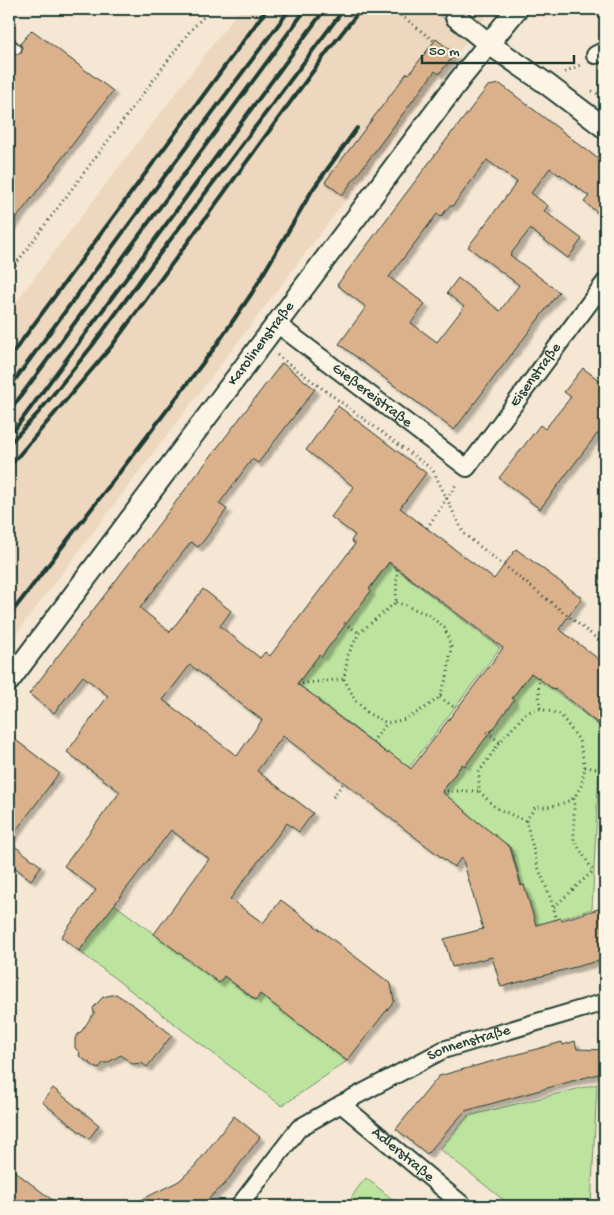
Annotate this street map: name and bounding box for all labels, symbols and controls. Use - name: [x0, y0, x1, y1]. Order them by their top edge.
- scale bar: [422, 32, 574, 64]
- text: 50 m: [429, 43, 460, 61]
- street label: Karolinenstraße: [224, 298, 299, 390]
- street label: Eisenstraße: [506, 339, 566, 411]
- street label: Gießereistraße: [328, 360, 416, 432]
- street label: Sonnenstraße: [424, 1021, 513, 1066]
- street label: Adlerstraße: [368, 1124, 438, 1186]

